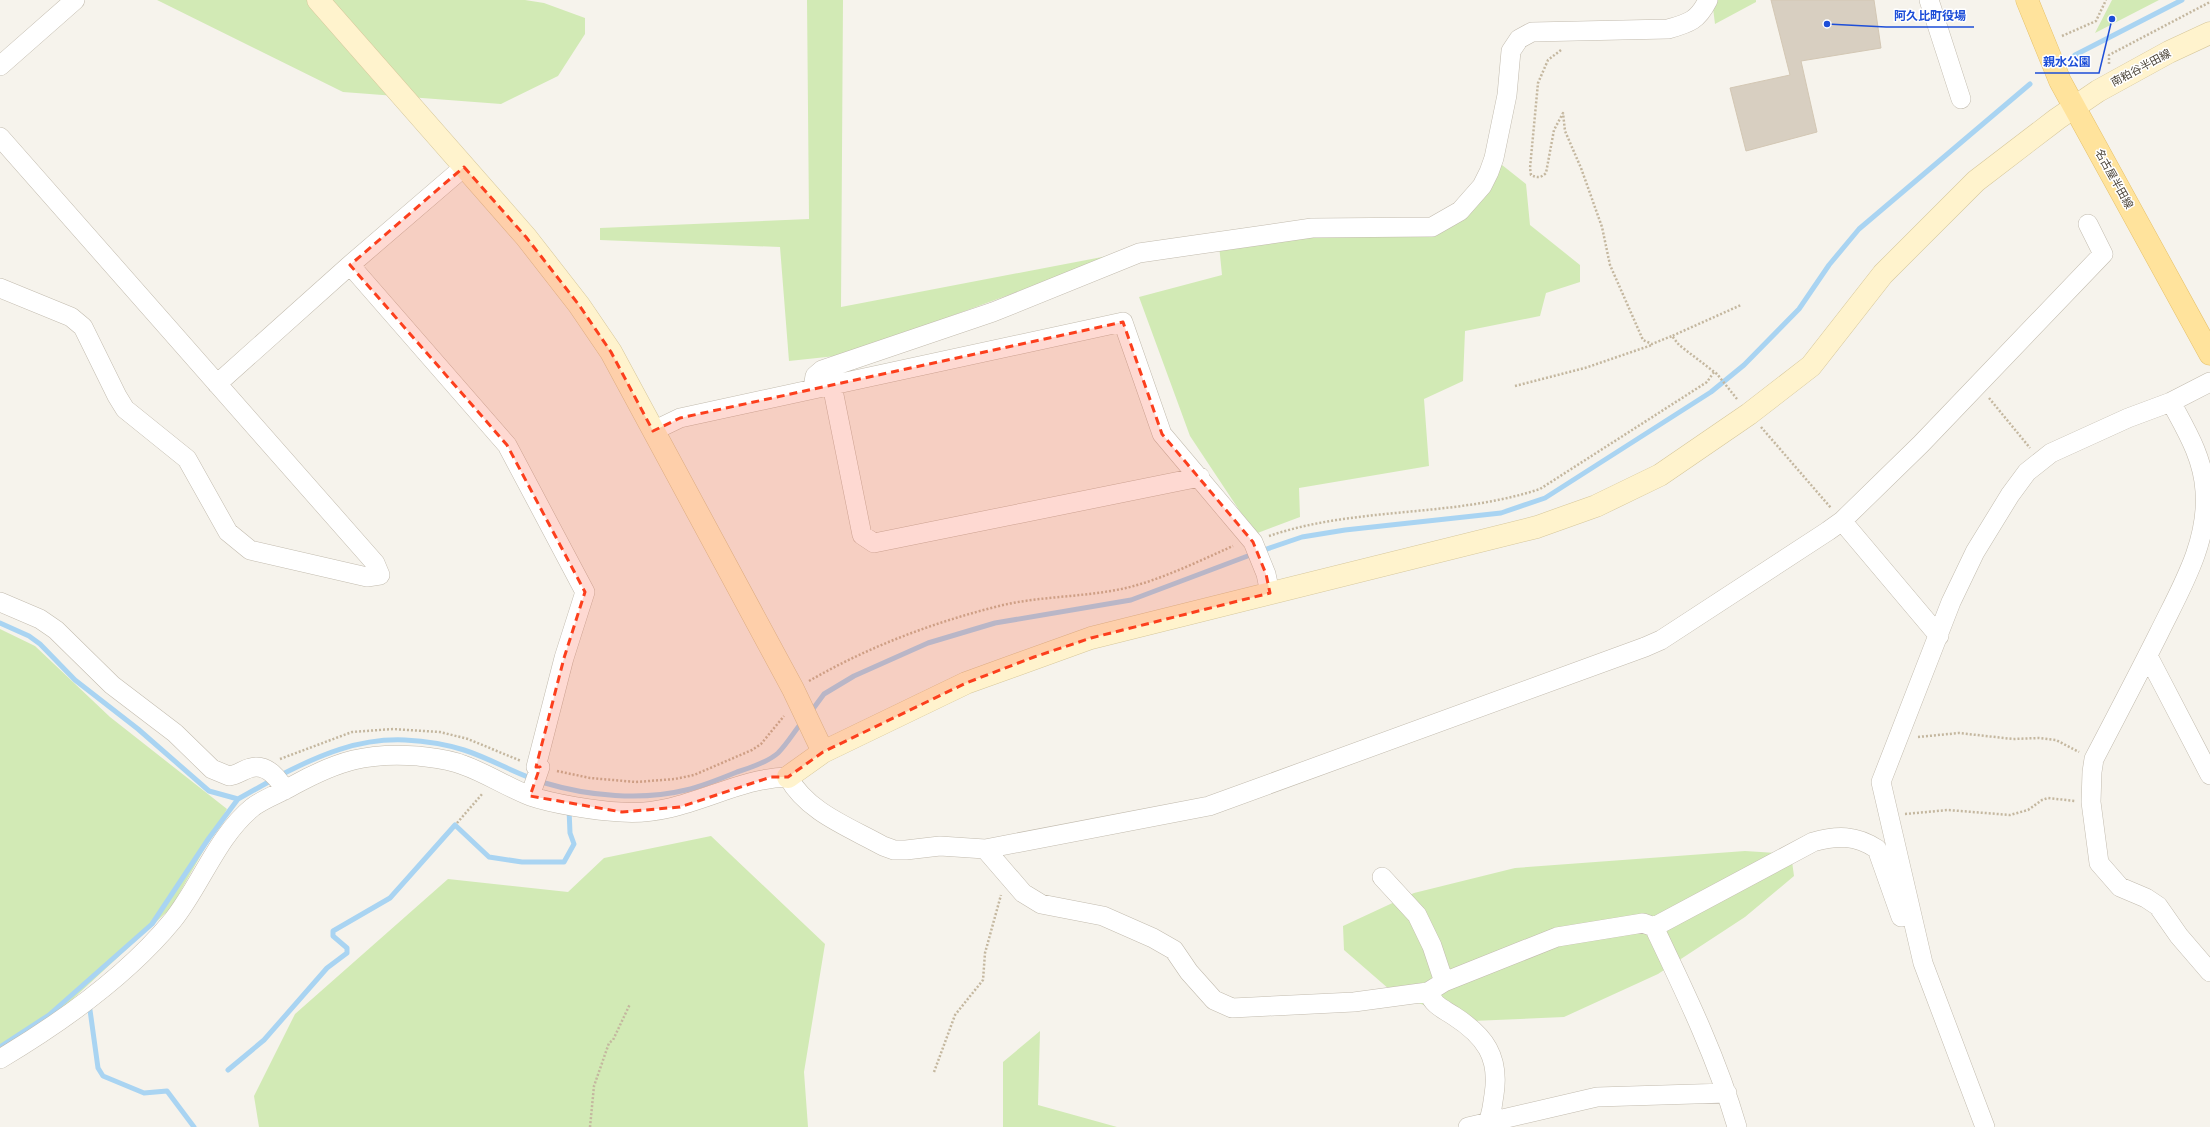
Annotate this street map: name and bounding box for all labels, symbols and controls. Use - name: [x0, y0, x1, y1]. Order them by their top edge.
- callout: 阿久比町役場: [1886, 3, 1974, 27]
- text: 阿久比町役場: [1894, 9, 1966, 23]
- street label: 南粕谷半田線: [2109, 47, 2173, 89]
- callout: 親水公園: [2035, 49, 2099, 73]
- text: 親水公園: [2043, 55, 2091, 69]
- street label: 名古屋半田線: [2092, 147, 2136, 211]

